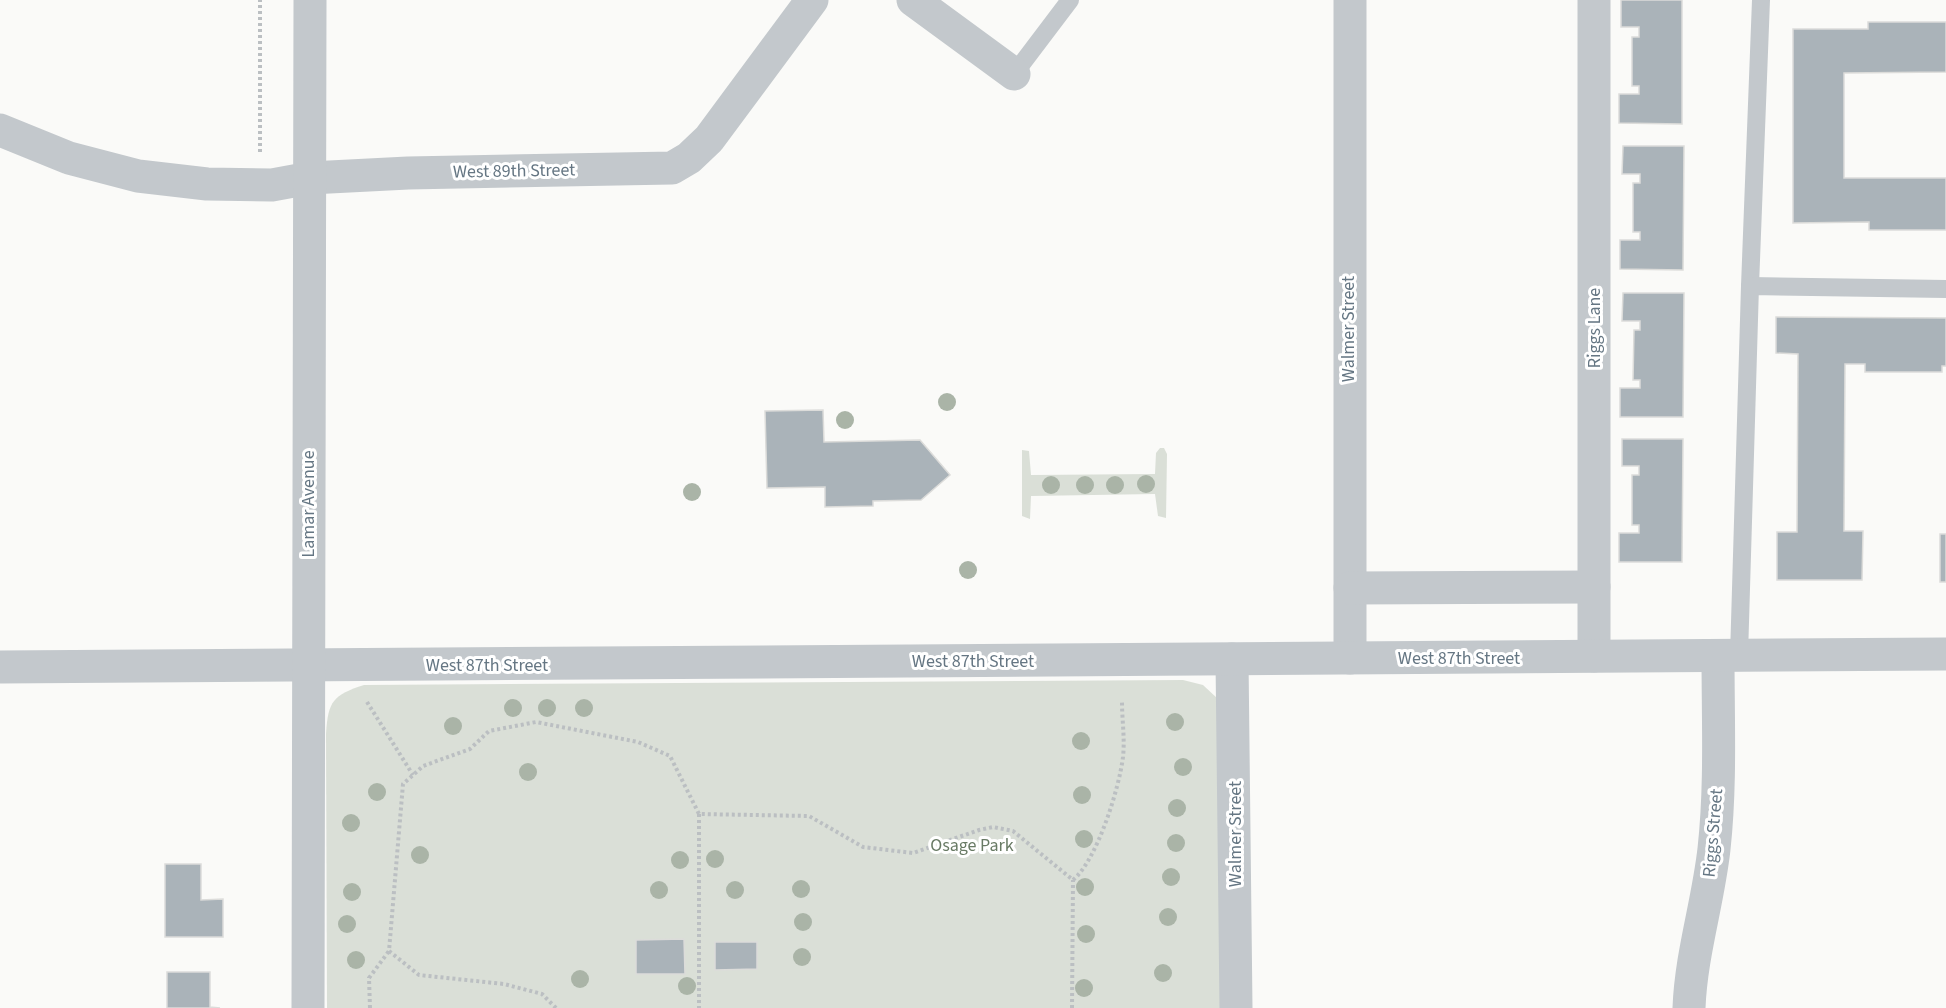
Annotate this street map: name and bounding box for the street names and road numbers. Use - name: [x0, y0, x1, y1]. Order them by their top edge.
- street label: West 89th Street: [453, 157, 575, 185]
- street label: Walmer Street: [1336, 276, 1361, 382]
- street label: Riggs Lane: [1582, 288, 1607, 368]
- street label: Lamar Avenue: [296, 450, 321, 558]
- street label: West 87th Street: [1398, 646, 1520, 671]
- street label: West 87th Street: [912, 649, 1034, 674]
- street label: West 87th Street: [426, 653, 548, 678]
- street label: Walmer Street: [1223, 781, 1248, 887]
- street label: Riggs Street: [1697, 788, 1729, 878]

